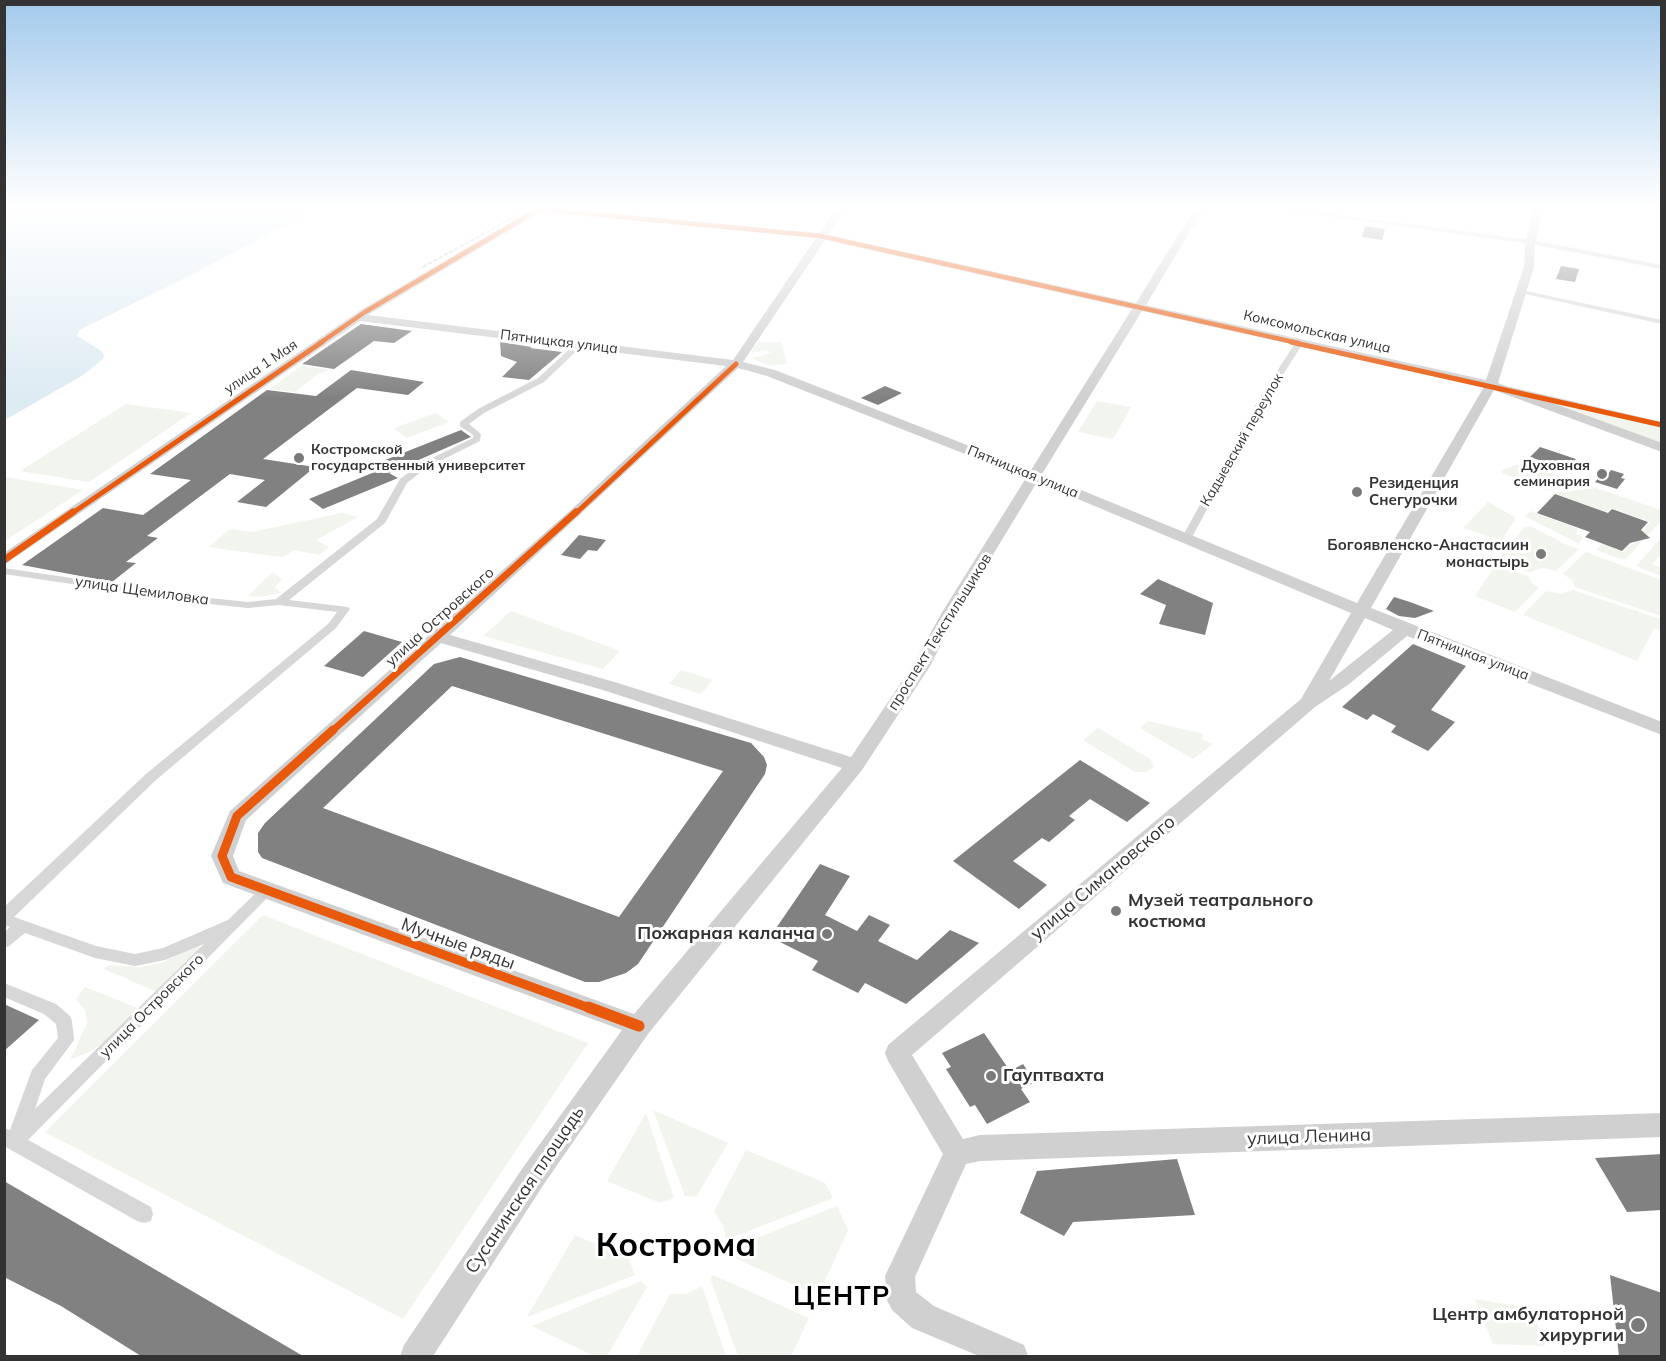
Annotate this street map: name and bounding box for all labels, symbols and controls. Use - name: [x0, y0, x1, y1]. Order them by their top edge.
- street label: Комсомольская улица: [1242, 307, 1392, 357]
- street label: Пятницкая улица: [499, 326, 619, 358]
- street label: улица 1 Мая: [221, 336, 301, 398]
- street label: Кадыевский переулок: [1197, 371, 1287, 509]
- place label: Костромской государственный университет: [311, 442, 525, 474]
- street label: Пятницкая улица: [965, 442, 1081, 502]
- marker: Костромской государственный университет: [292, 451, 306, 465]
- place label: Духовная семинария: [1514, 458, 1590, 490]
- marker: Духовная семинария: [1595, 467, 1609, 481]
- place label: Резиденция Снегурочки: [1369, 474, 1459, 509]
- marker: Резиденция Снегурочки: [1350, 485, 1364, 499]
- place label: Богоявленско-Анастасиин монастырь: [1327, 536, 1529, 571]
- marker: Богоявленско-Анастасиин монастырь: [1534, 547, 1548, 561]
- street label: проспект Текстильщиков: [884, 550, 996, 714]
- street label: улица Островского: [382, 564, 498, 670]
- street label: улица Щемиловка: [74, 573, 210, 609]
- street label: Пятницкая улица: [1415, 626, 1531, 684]
- street label: улица Симановского: [1026, 811, 1180, 945]
- place label: Музей театрального костюма: [1128, 890, 1313, 932]
- marker: Музей театрального костюма: [1109, 904, 1123, 918]
- street label: Мучные ряды: [398, 913, 518, 975]
- place label: Пожарная каланча: [637, 923, 815, 945]
- marker: Пожарная каланча: [820, 927, 834, 941]
- street label: улица Островского: [96, 950, 208, 1062]
- place label: Гауптвахта: [1003, 1065, 1104, 1087]
- marker: Гауптвахта: [984, 1069, 998, 1083]
- street label: Сусанинская площадь: [461, 1102, 589, 1278]
- street label: улица Ленина: [1247, 1124, 1371, 1150]
- district label: Кострома: [596, 1226, 756, 1266]
- district label: ЦЕНТР: [793, 1281, 891, 1313]
- place label: Центр амбулаторной хирургии: [1432, 1304, 1624, 1346]
- marker: Центр амбулаторной хирургии: [1629, 1316, 1647, 1334]

